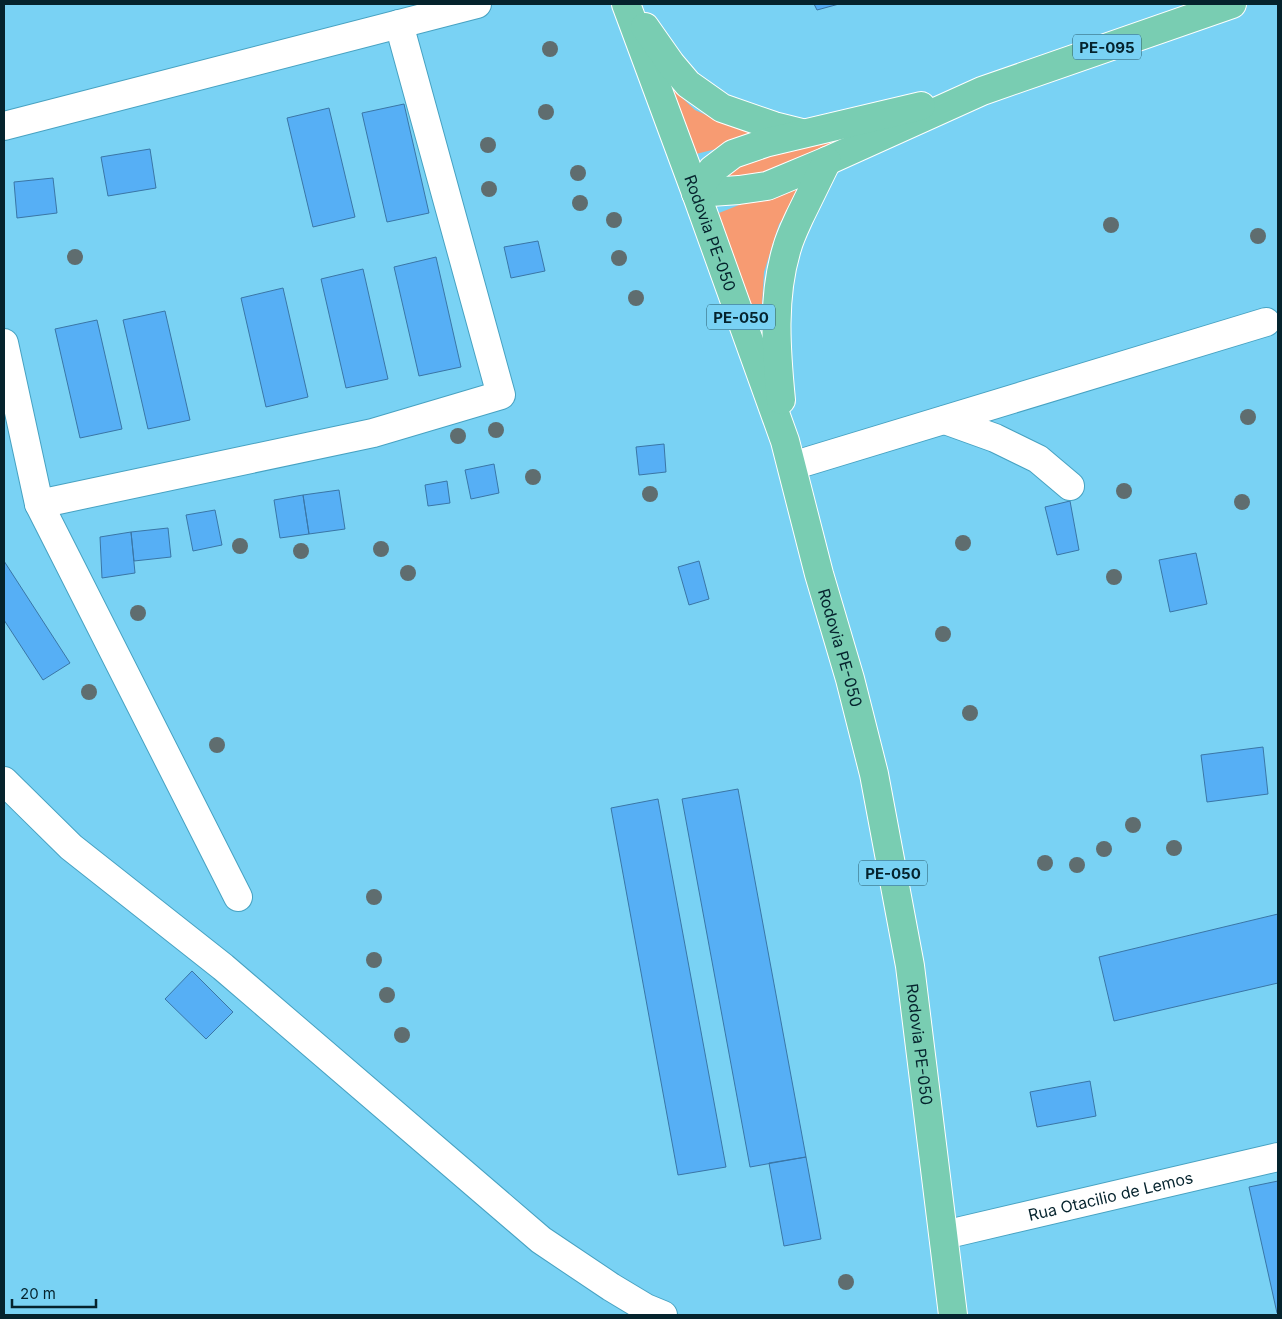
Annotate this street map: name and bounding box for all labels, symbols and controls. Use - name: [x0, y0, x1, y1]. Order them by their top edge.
- road number: PE-095: [1073, 34, 1141, 60]
- street label: Rodovia PE-050: [680, 172, 740, 294]
- road number: PE-050: [707, 304, 775, 330]
- street label: Rodovia PE-050: [814, 586, 867, 709]
- road number: PE-050: [859, 860, 927, 886]
- street label: Rodovia PE-050: [902, 982, 937, 1106]
- street label: Rua Otacilio de Lemos: [1026, 1167, 1195, 1225]
- scale bar: [12, 1276, 96, 1308]
- text: 20 m: [20, 1284, 56, 1303]

